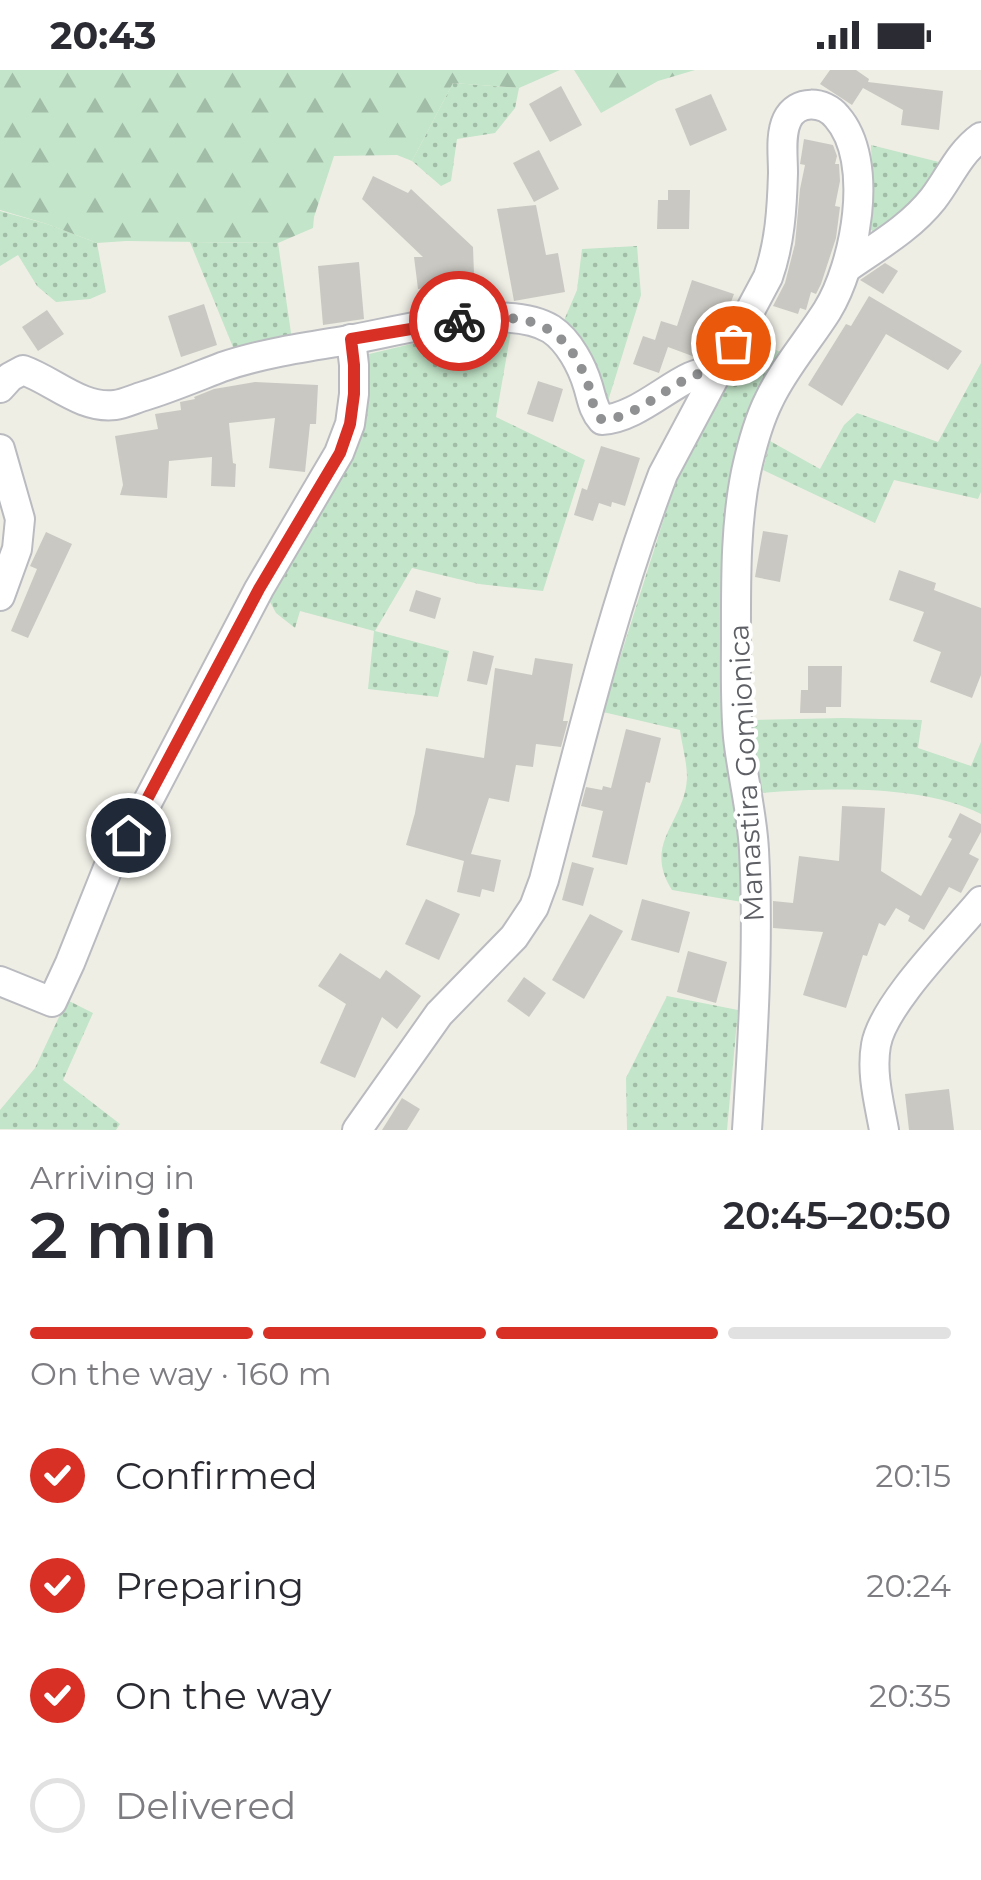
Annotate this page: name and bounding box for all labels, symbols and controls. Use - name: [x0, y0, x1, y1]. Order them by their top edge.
- text: 20:43: [50, 12, 157, 59]
- courier: [409, 271, 509, 371]
- icon: bike: [432, 294, 487, 349]
- pin: [691, 301, 776, 386]
- icon: bag: [706, 316, 761, 371]
- street label: Manastira Gomionica: [721, 623, 771, 923]
- pin: [86, 793, 171, 878]
- icon: home: [101, 808, 156, 863]
- text: Arriving in: [30, 1158, 195, 1197]
- text: 20:45–20:50: [723, 1192, 951, 1239]
- text: 2 min: [30, 1195, 218, 1274]
- text: On the way · 160 m: [30, 1354, 332, 1393]
- icon: check: [30, 1448, 85, 1503]
- text: Confirmed: [115, 1452, 318, 1499]
- text: 20:15: [875, 1456, 951, 1495]
- icon: check: [30, 1558, 85, 1613]
- text: Preparing: [115, 1562, 304, 1609]
- text: 20:24: [866, 1566, 951, 1605]
- icon: check: [30, 1668, 85, 1723]
- text: On the way: [115, 1672, 332, 1719]
- text: 20:35: [869, 1676, 951, 1715]
- text: Delivered: [115, 1782, 296, 1829]

